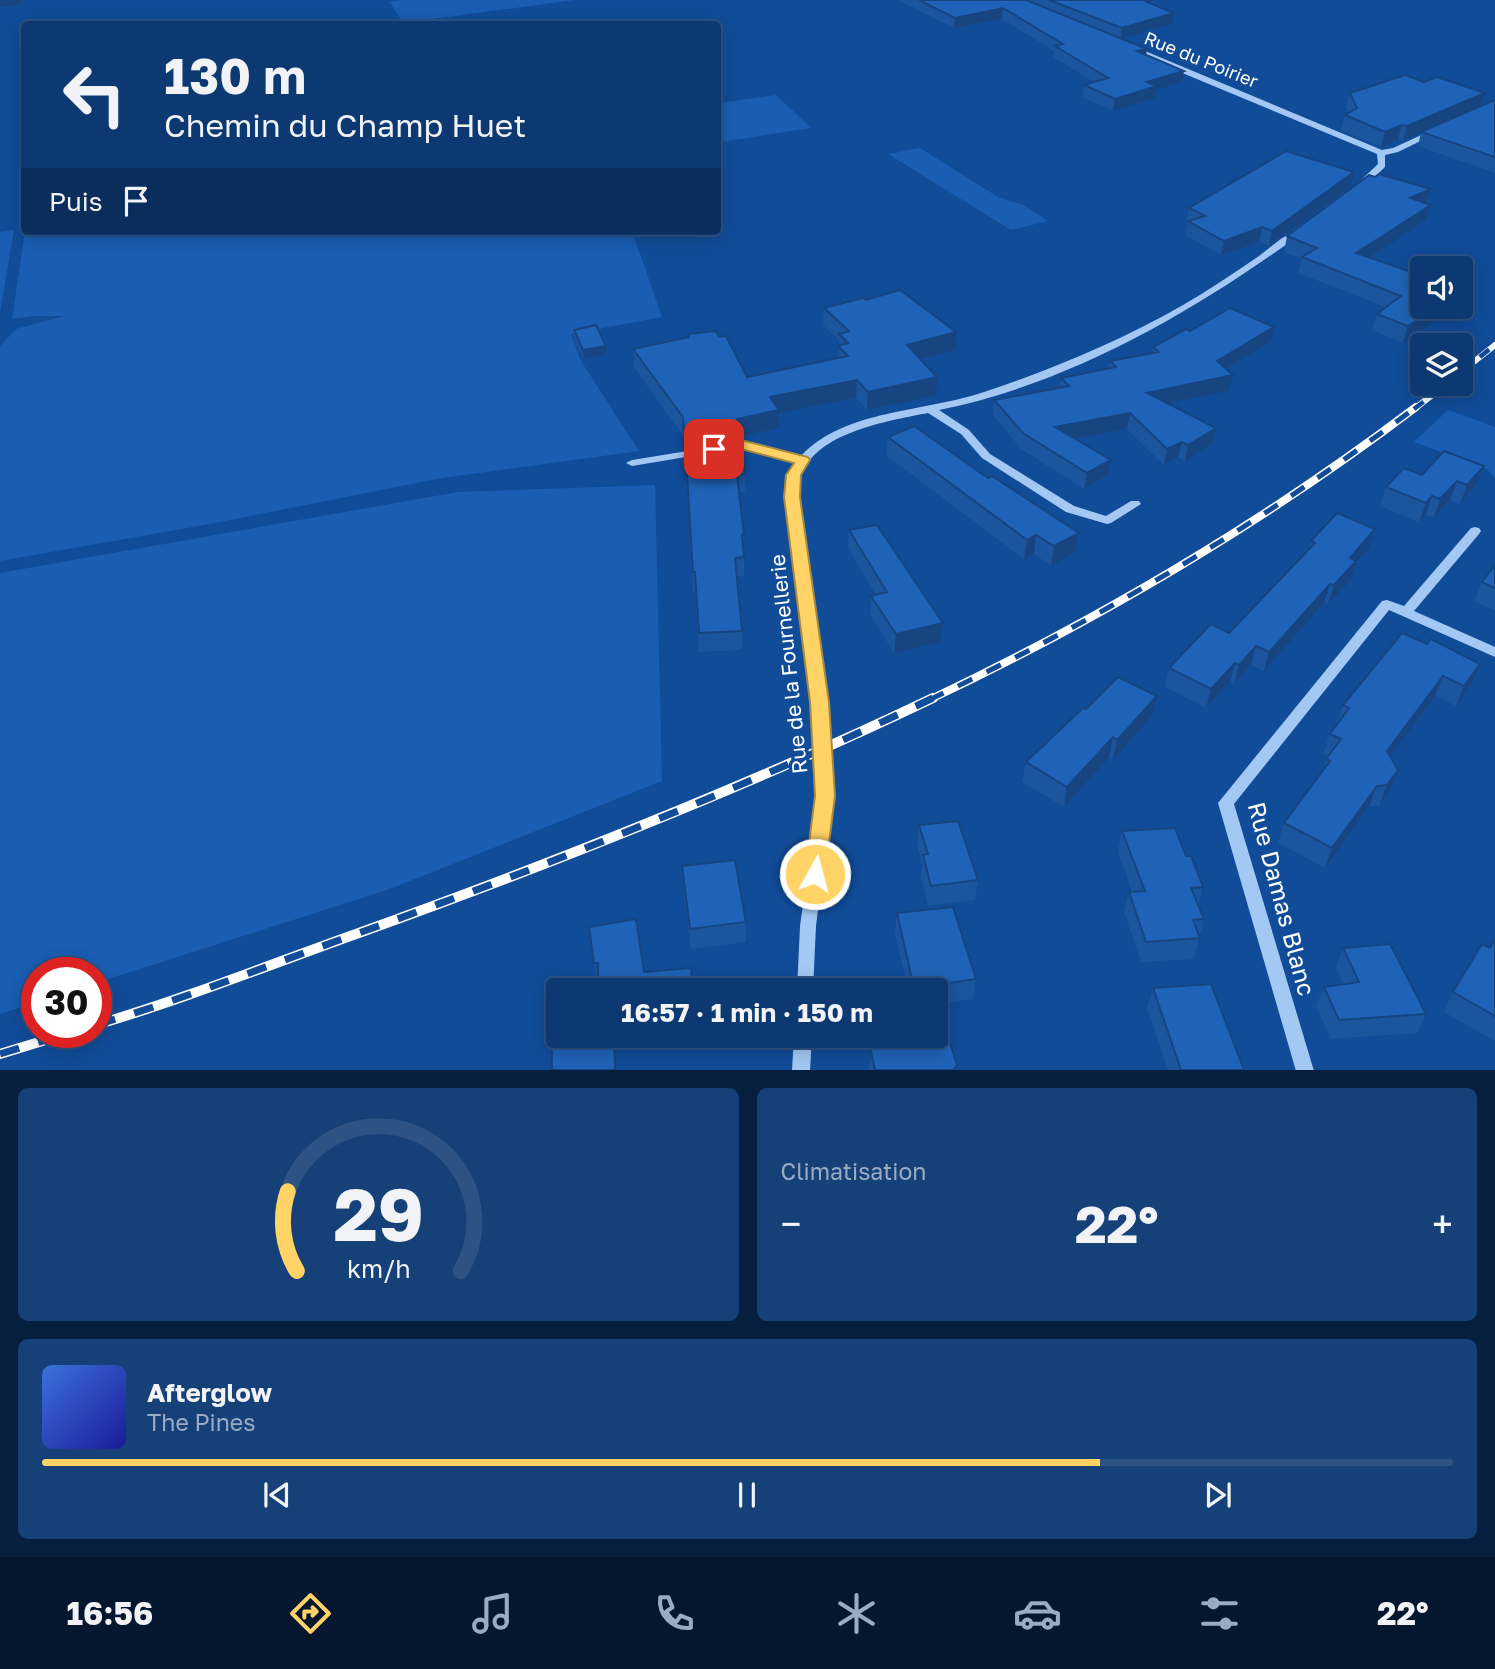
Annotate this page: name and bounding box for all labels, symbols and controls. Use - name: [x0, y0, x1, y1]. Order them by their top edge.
- street label: Rue du Poirier: [1141, 26, 1261, 92]
- text: 130 m: [164, 46, 306, 105]
- icon: left: [49, 49, 140, 140]
- text: Chemin du Champ Huet: [164, 106, 526, 144]
- icon: arrive: [117, 182, 155, 220]
- text: Puis: [49, 186, 103, 217]
- map controls: [1410, 256, 1473, 396]
- button: sound: [1410, 256, 1473, 319]
- button: layers: [1410, 333, 1473, 396]
- pin: [684, 419, 744, 479]
- icon: arrive: [695, 430, 733, 468]
- street label: Rue de la Fournellerie: [764, 553, 812, 775]
- street label: Rue Damas Blanc: [1243, 799, 1322, 999]
- position arrow: [778, 837, 852, 911]
- speed limit sign: 30: [21, 957, 112, 1048]
- text: 16:57 · 1 min · 150 m: [621, 997, 873, 1028]
- text: Climatisation: [781, 1157, 926, 1185]
- text: 29: [333, 1170, 424, 1257]
- text: 22°: [1075, 1192, 1159, 1254]
- text: −: [781, 1201, 801, 1246]
- text: +: [1432, 1201, 1453, 1246]
- text: km/h: [346, 1252, 410, 1283]
- text: Afterglow: [147, 1377, 272, 1408]
- text: The Pines: [147, 1408, 255, 1436]
- icon: previous: [258, 1476, 296, 1514]
- icon: pause: [728, 1476, 766, 1514]
- icon: next: [1199, 1476, 1237, 1514]
- icon: directions: [286, 1589, 335, 1638]
- icon: music: [468, 1589, 517, 1638]
- icon: phone: [650, 1589, 699, 1638]
- icon: climate: [832, 1589, 881, 1638]
- icon: car: [1013, 1589, 1062, 1638]
- icon: filters: [1195, 1589, 1244, 1638]
- text: 16:56: [66, 1594, 153, 1632]
- text: 22°: [1377, 1594, 1429, 1632]

